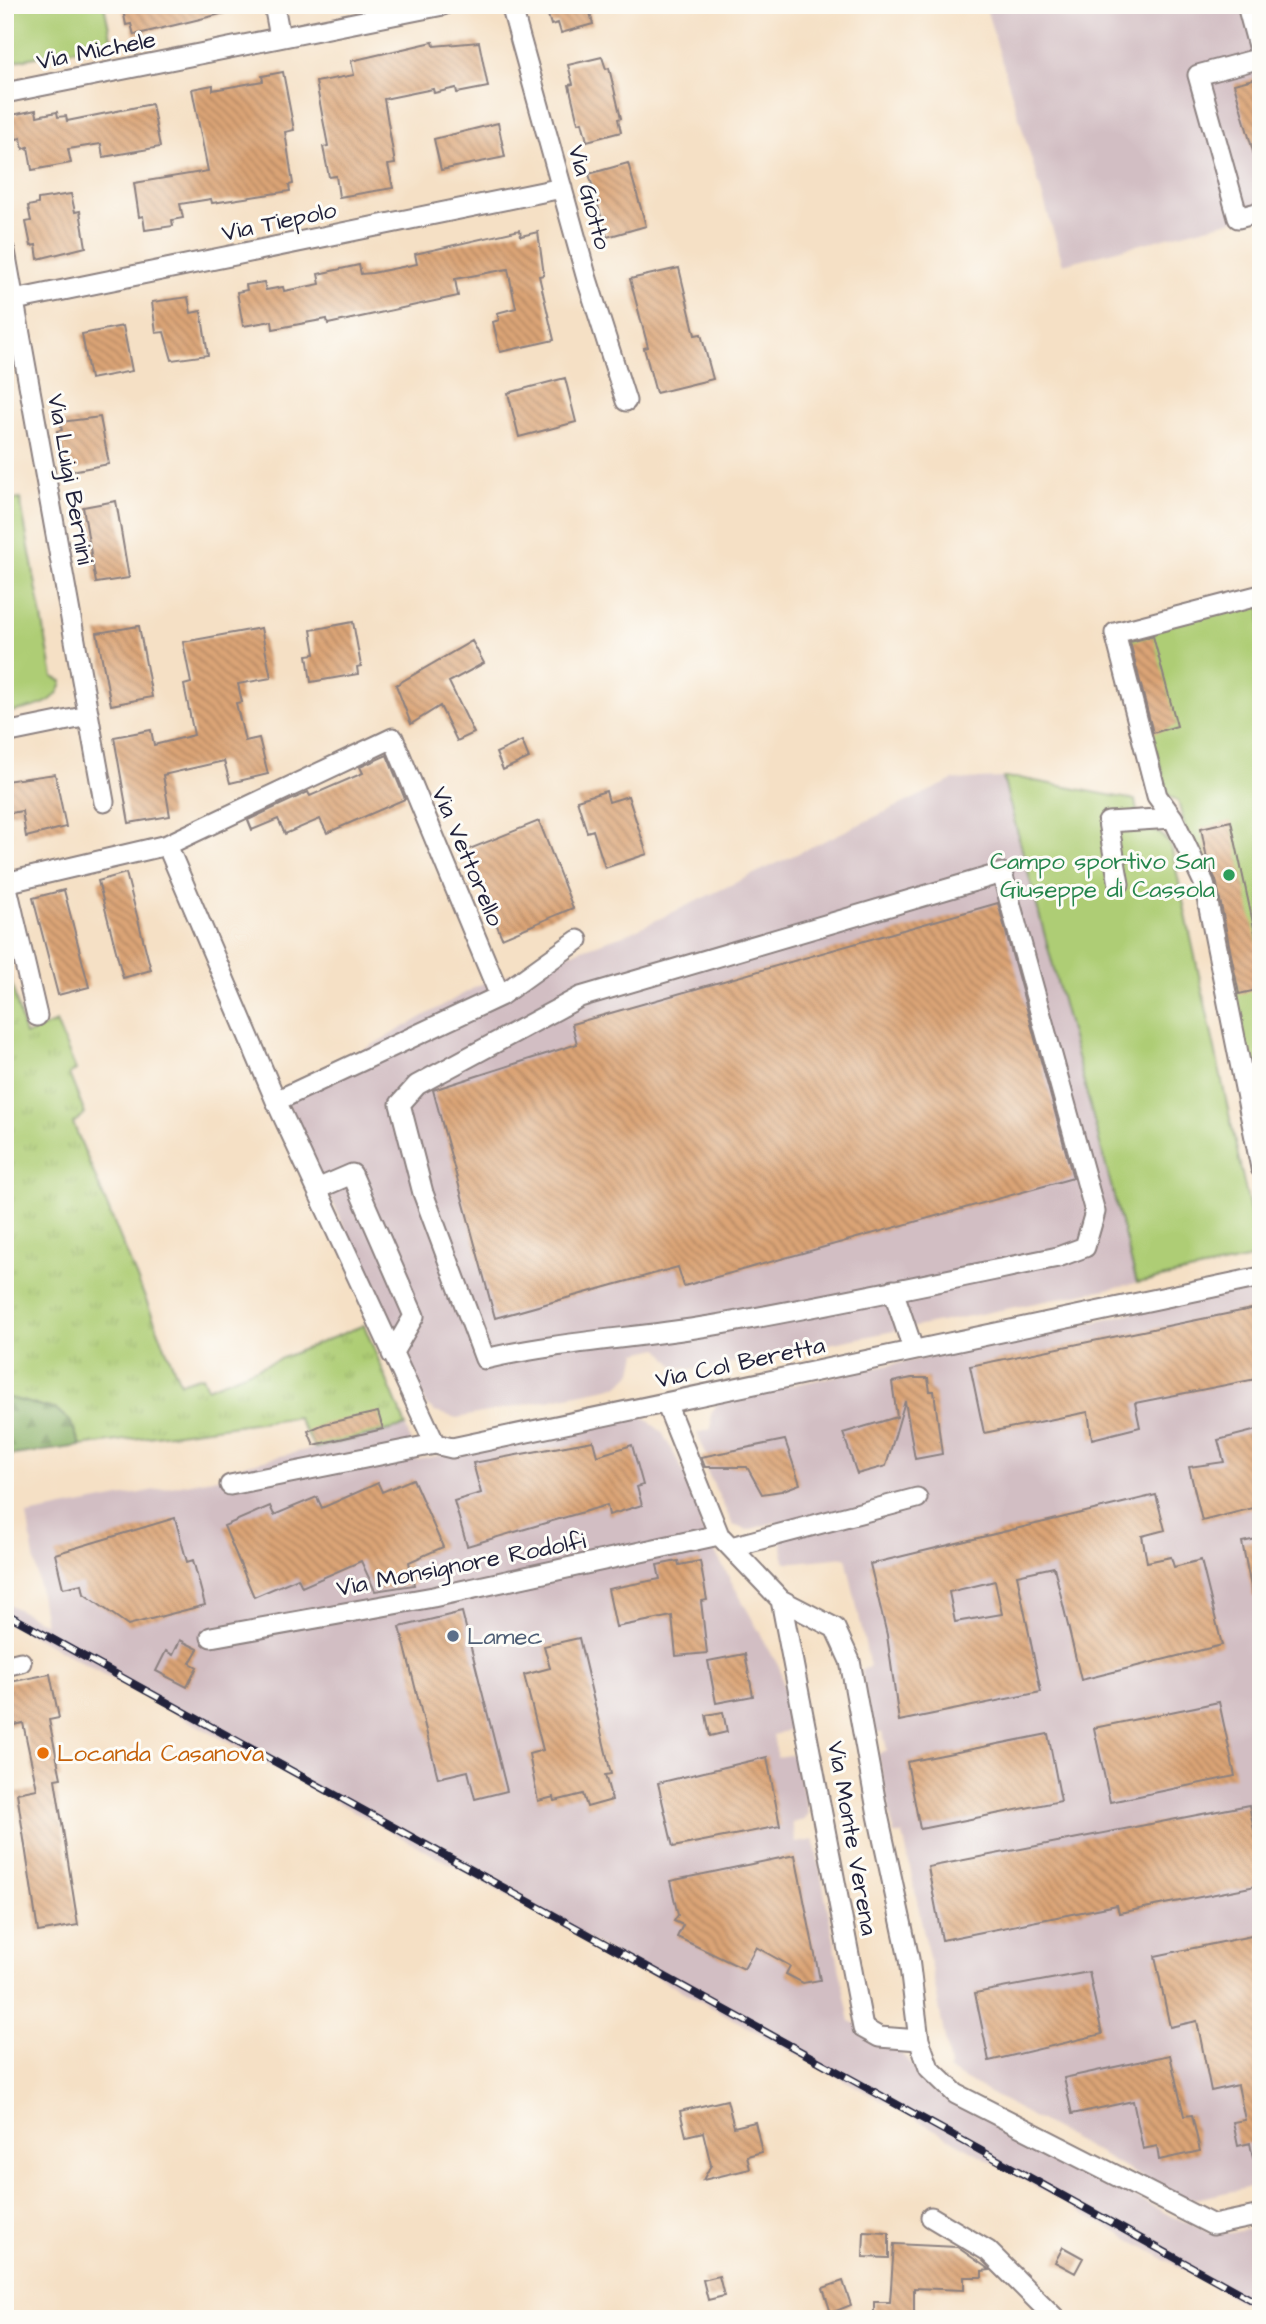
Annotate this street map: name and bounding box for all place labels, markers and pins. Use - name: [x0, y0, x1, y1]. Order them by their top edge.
- place label: Campo sportivo San Giuseppe di Cassola: [990, 845, 1215, 907]
- marker: Campo sportivo San Giuseppe di Cassola: [1221, 867, 1237, 883]
- place label: Lamec: [467, 1620, 543, 1654]
- marker: Lamec: [445, 1628, 461, 1644]
- place label: Locanda Casanova: [57, 1737, 264, 1771]
- marker: Locanda Casanova: [35, 1745, 51, 1761]

